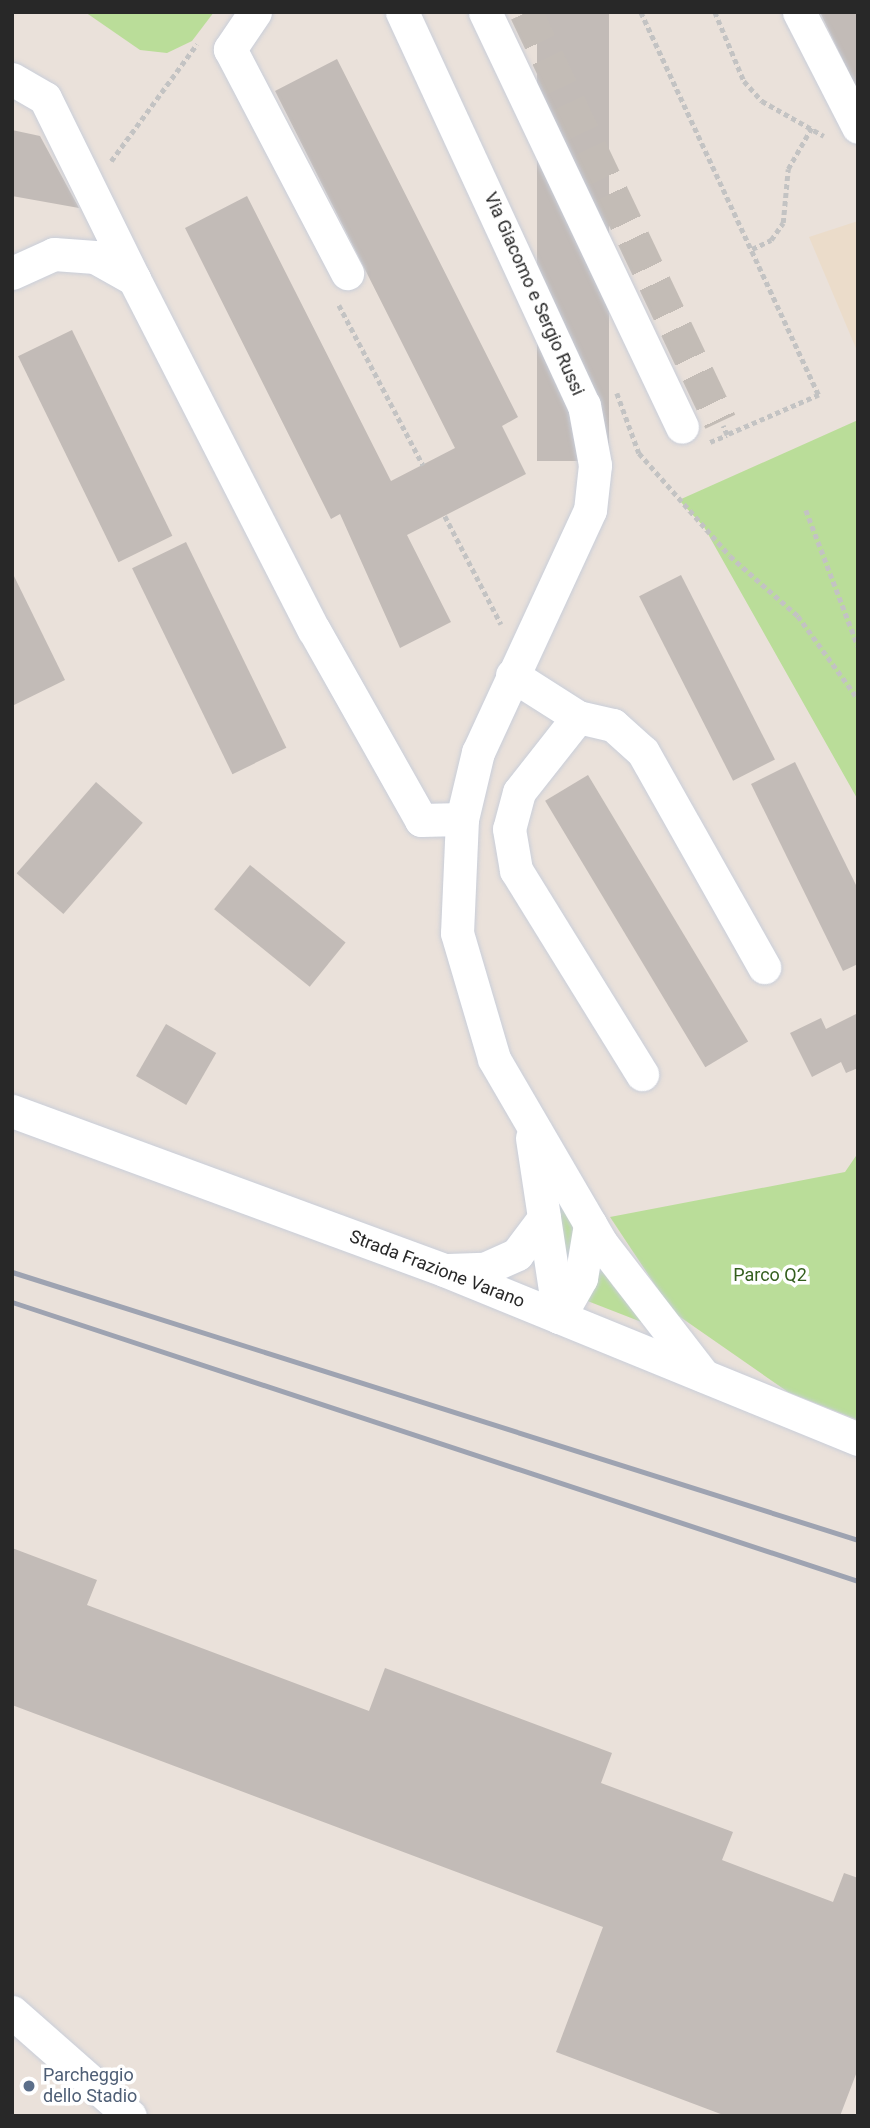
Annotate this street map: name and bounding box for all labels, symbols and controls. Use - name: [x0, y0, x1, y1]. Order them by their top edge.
- street label: Via Giacomo e Sergio Russi: [479, 189, 589, 399]
- street label: Strada Frazione Varano: [346, 1226, 528, 1312]
- park label: Parco Q2: [733, 1264, 807, 1286]
- place label: Parcheggio dello Stadio: [43, 2065, 137, 2108]
- marker: Parcheggio dello Stadio: [21, 2078, 37, 2094]

